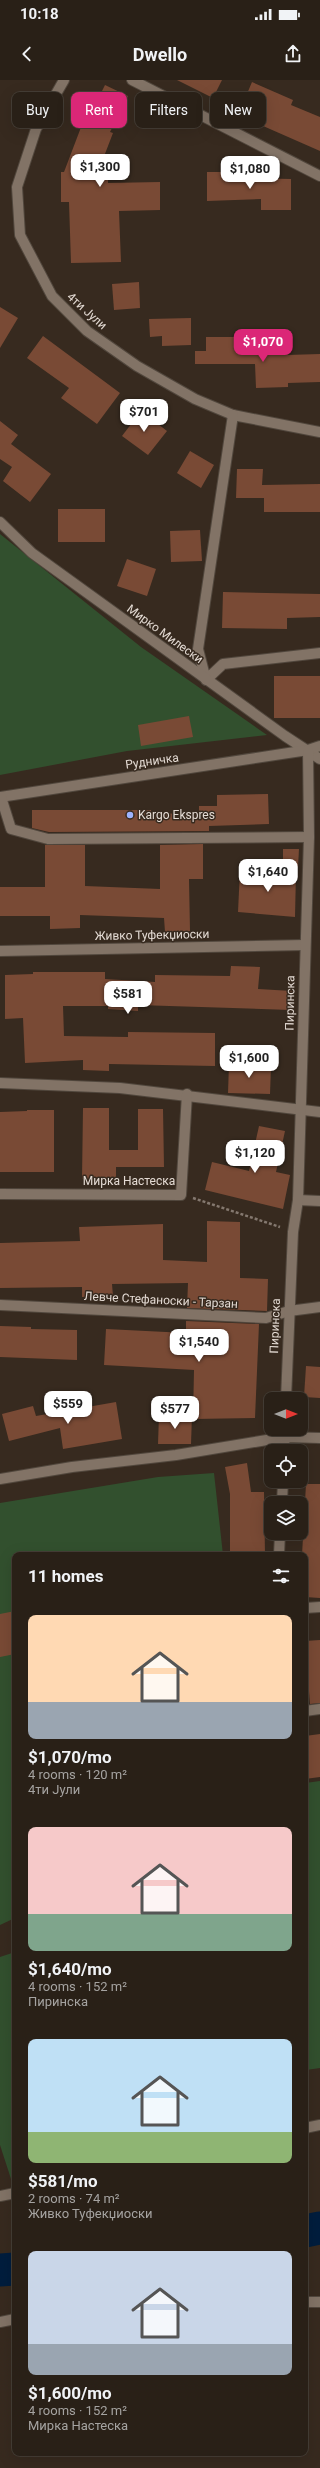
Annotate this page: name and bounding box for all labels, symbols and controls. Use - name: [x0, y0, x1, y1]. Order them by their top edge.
- text: 10:18: [20, 5, 59, 23]
- icon: back: [16, 43, 38, 65]
- icon: share: [282, 43, 304, 65]
- text: Dwello: [133, 44, 187, 65]
- chip: Buy: [12, 92, 63, 128]
- chip: Rent: [71, 92, 127, 128]
- chip: Filters: [135, 92, 202, 128]
- chip: New: [210, 92, 266, 128]
- pin: $1,300: [67, 154, 133, 188]
- pin: $1,080: [217, 156, 283, 190]
- text: $1,300: [80, 159, 120, 174]
- text: $1,080: [230, 161, 270, 176]
- street label: 4ти Јули: [64, 290, 110, 332]
- pin: $1,070: [230, 329, 296, 363]
- text: $1,070: [243, 334, 283, 349]
- pin: $701: [120, 399, 168, 433]
- text: $701: [129, 404, 159, 419]
- street label: Мирко Милески: [124, 602, 206, 666]
- street label: Рудничка: [124, 750, 180, 772]
- place label: Kargo Ekspres: [138, 808, 215, 822]
- marker: Kargo Ekspres: [125, 810, 135, 820]
- pin: $1,640: [235, 859, 301, 893]
- text: $1,640: [248, 864, 288, 879]
- street label: Живко Туфекџиоски: [94, 927, 210, 943]
- street label: Пиринска: [283, 975, 297, 1031]
- pin: $581: [104, 981, 152, 1015]
- text: $581: [113, 986, 143, 1001]
- pin: $1,600: [216, 1045, 282, 1079]
- text: $1,600: [229, 1050, 269, 1065]
- pin: $1,120: [222, 1140, 288, 1174]
- text: $1,120: [235, 1145, 275, 1160]
- street label: Мирка Настеска: [83, 1174, 175, 1188]
- street label: Левче Стефаноски - Тарзан: [84, 1289, 238, 1311]
- street label: Пиринска: [267, 1298, 283, 1354]
- pin: $1,540: [166, 1329, 232, 1363]
- text: $1,540: [179, 1334, 219, 1349]
- pin: $559: [44, 1391, 92, 1425]
- north arrow: [264, 1392, 308, 1436]
- map controls: [264, 1392, 308, 1540]
- text: $559: [53, 1396, 83, 1411]
- pin: $577: [151, 1396, 199, 1430]
- text: $577: [160, 1401, 190, 1416]
- button: locate: [264, 1444, 308, 1488]
- button: layers: [264, 1496, 308, 1540]
- icon: filters: [270, 1565, 292, 1587]
- text: 11 homes: [28, 1566, 104, 1586]
- icon: home: [124, 1641, 196, 1713]
- text: $1,070/mo: [28, 1747, 112, 1767]
- text: 4 rooms · 120 m²: [28, 1767, 127, 1782]
- text: 4ти Јули: [28, 1782, 80, 1797]
- icon: home: [124, 1853, 196, 1925]
- text: $1,640/mo: [28, 1959, 112, 1979]
- text: 4 rooms · 152 m²: [28, 1979, 127, 1994]
- text: Пиринска: [28, 1994, 88, 2009]
- icon: home: [124, 2065, 196, 2137]
- text: $581/mo: [28, 2171, 98, 2191]
- text: 2 rooms · 74 m²: [28, 2191, 120, 2206]
- text: Живко Туфекџиоски: [28, 2206, 153, 2221]
- icon: home: [124, 2277, 196, 2349]
- text: $1,600/mo: [28, 2383, 112, 2403]
- text: 4 rooms · 152 m²: [28, 2403, 127, 2418]
- text: Мирка Настеска: [28, 2418, 128, 2433]

